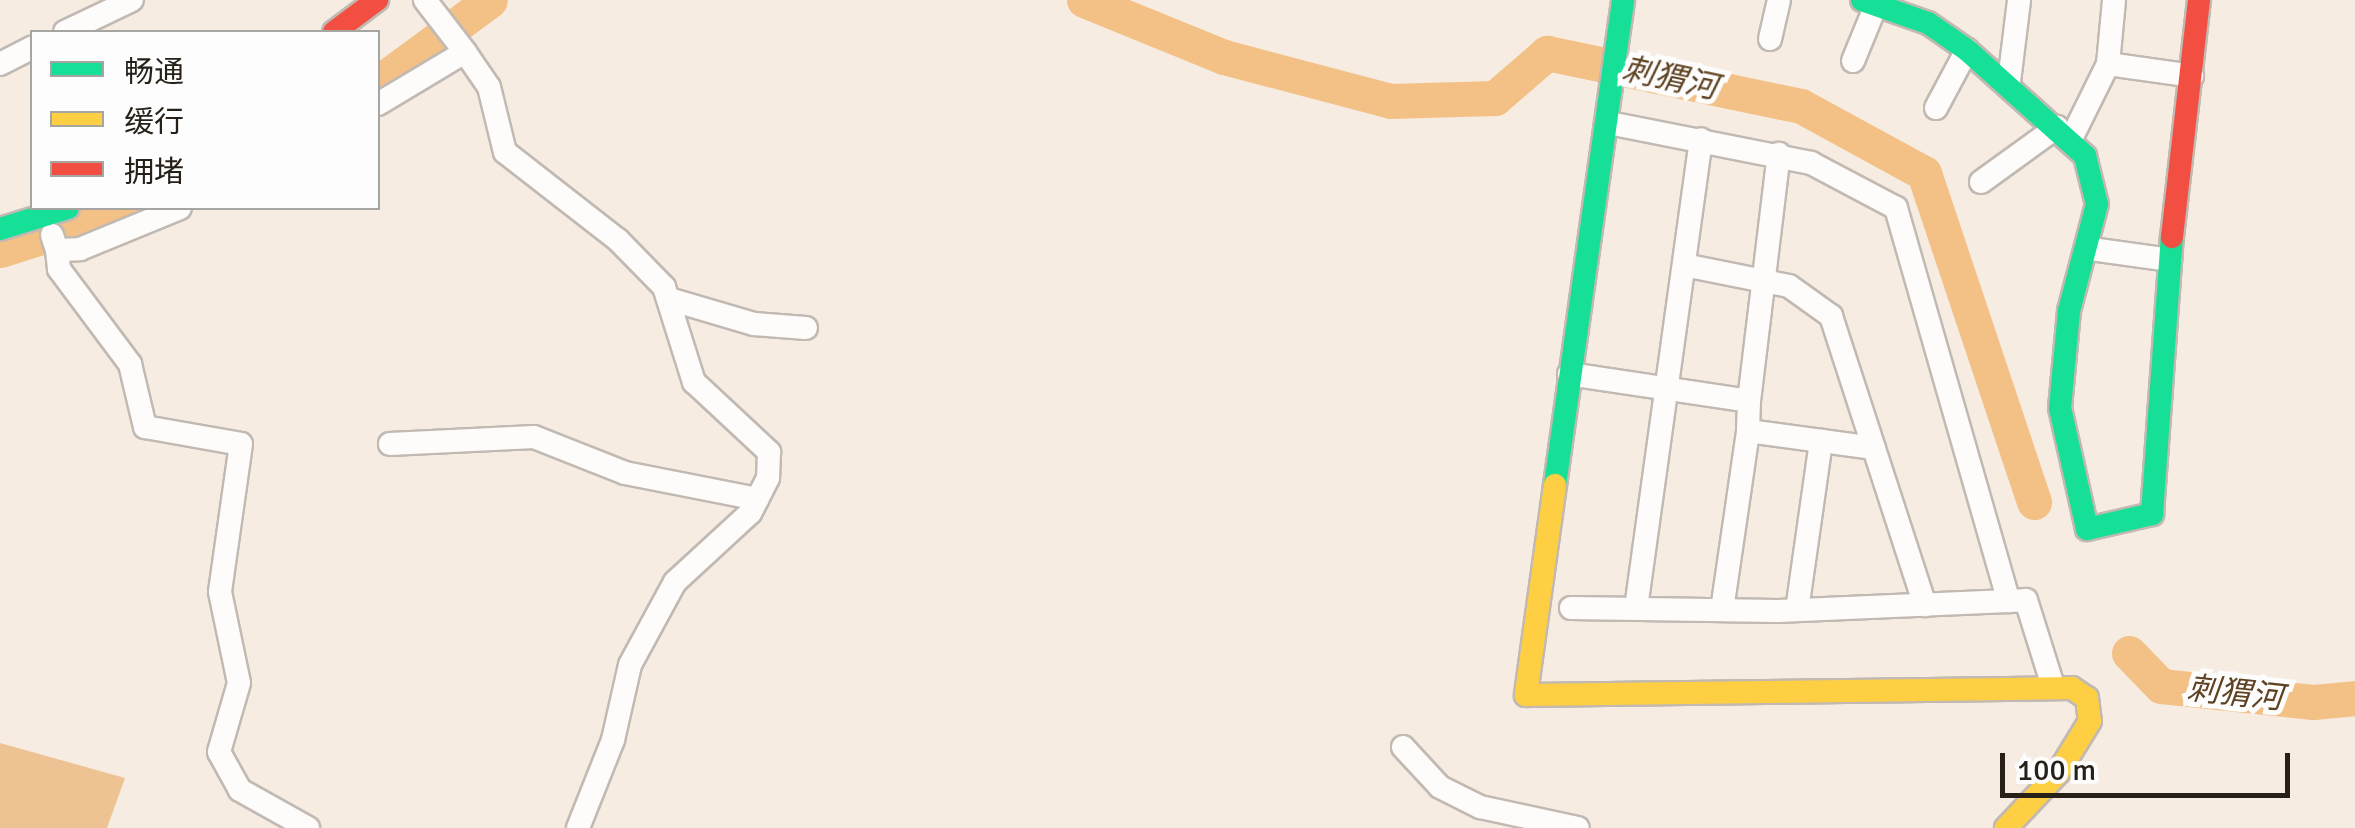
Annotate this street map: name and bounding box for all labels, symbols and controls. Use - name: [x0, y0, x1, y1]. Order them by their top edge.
- legend: [30, 30, 380, 210]
- water label: 刺猬河: [1619, 50, 1721, 108]
- text: 畅通: [124, 54, 184, 91]
- text: 缓行: [124, 104, 184, 141]
- text: 拥堵: [124, 154, 184, 191]
- water label: 刺猬河: [2185, 670, 2285, 718]
- scale bar: [2005, 733, 2295, 795]
- text: 100 m: [2017, 752, 2096, 789]

